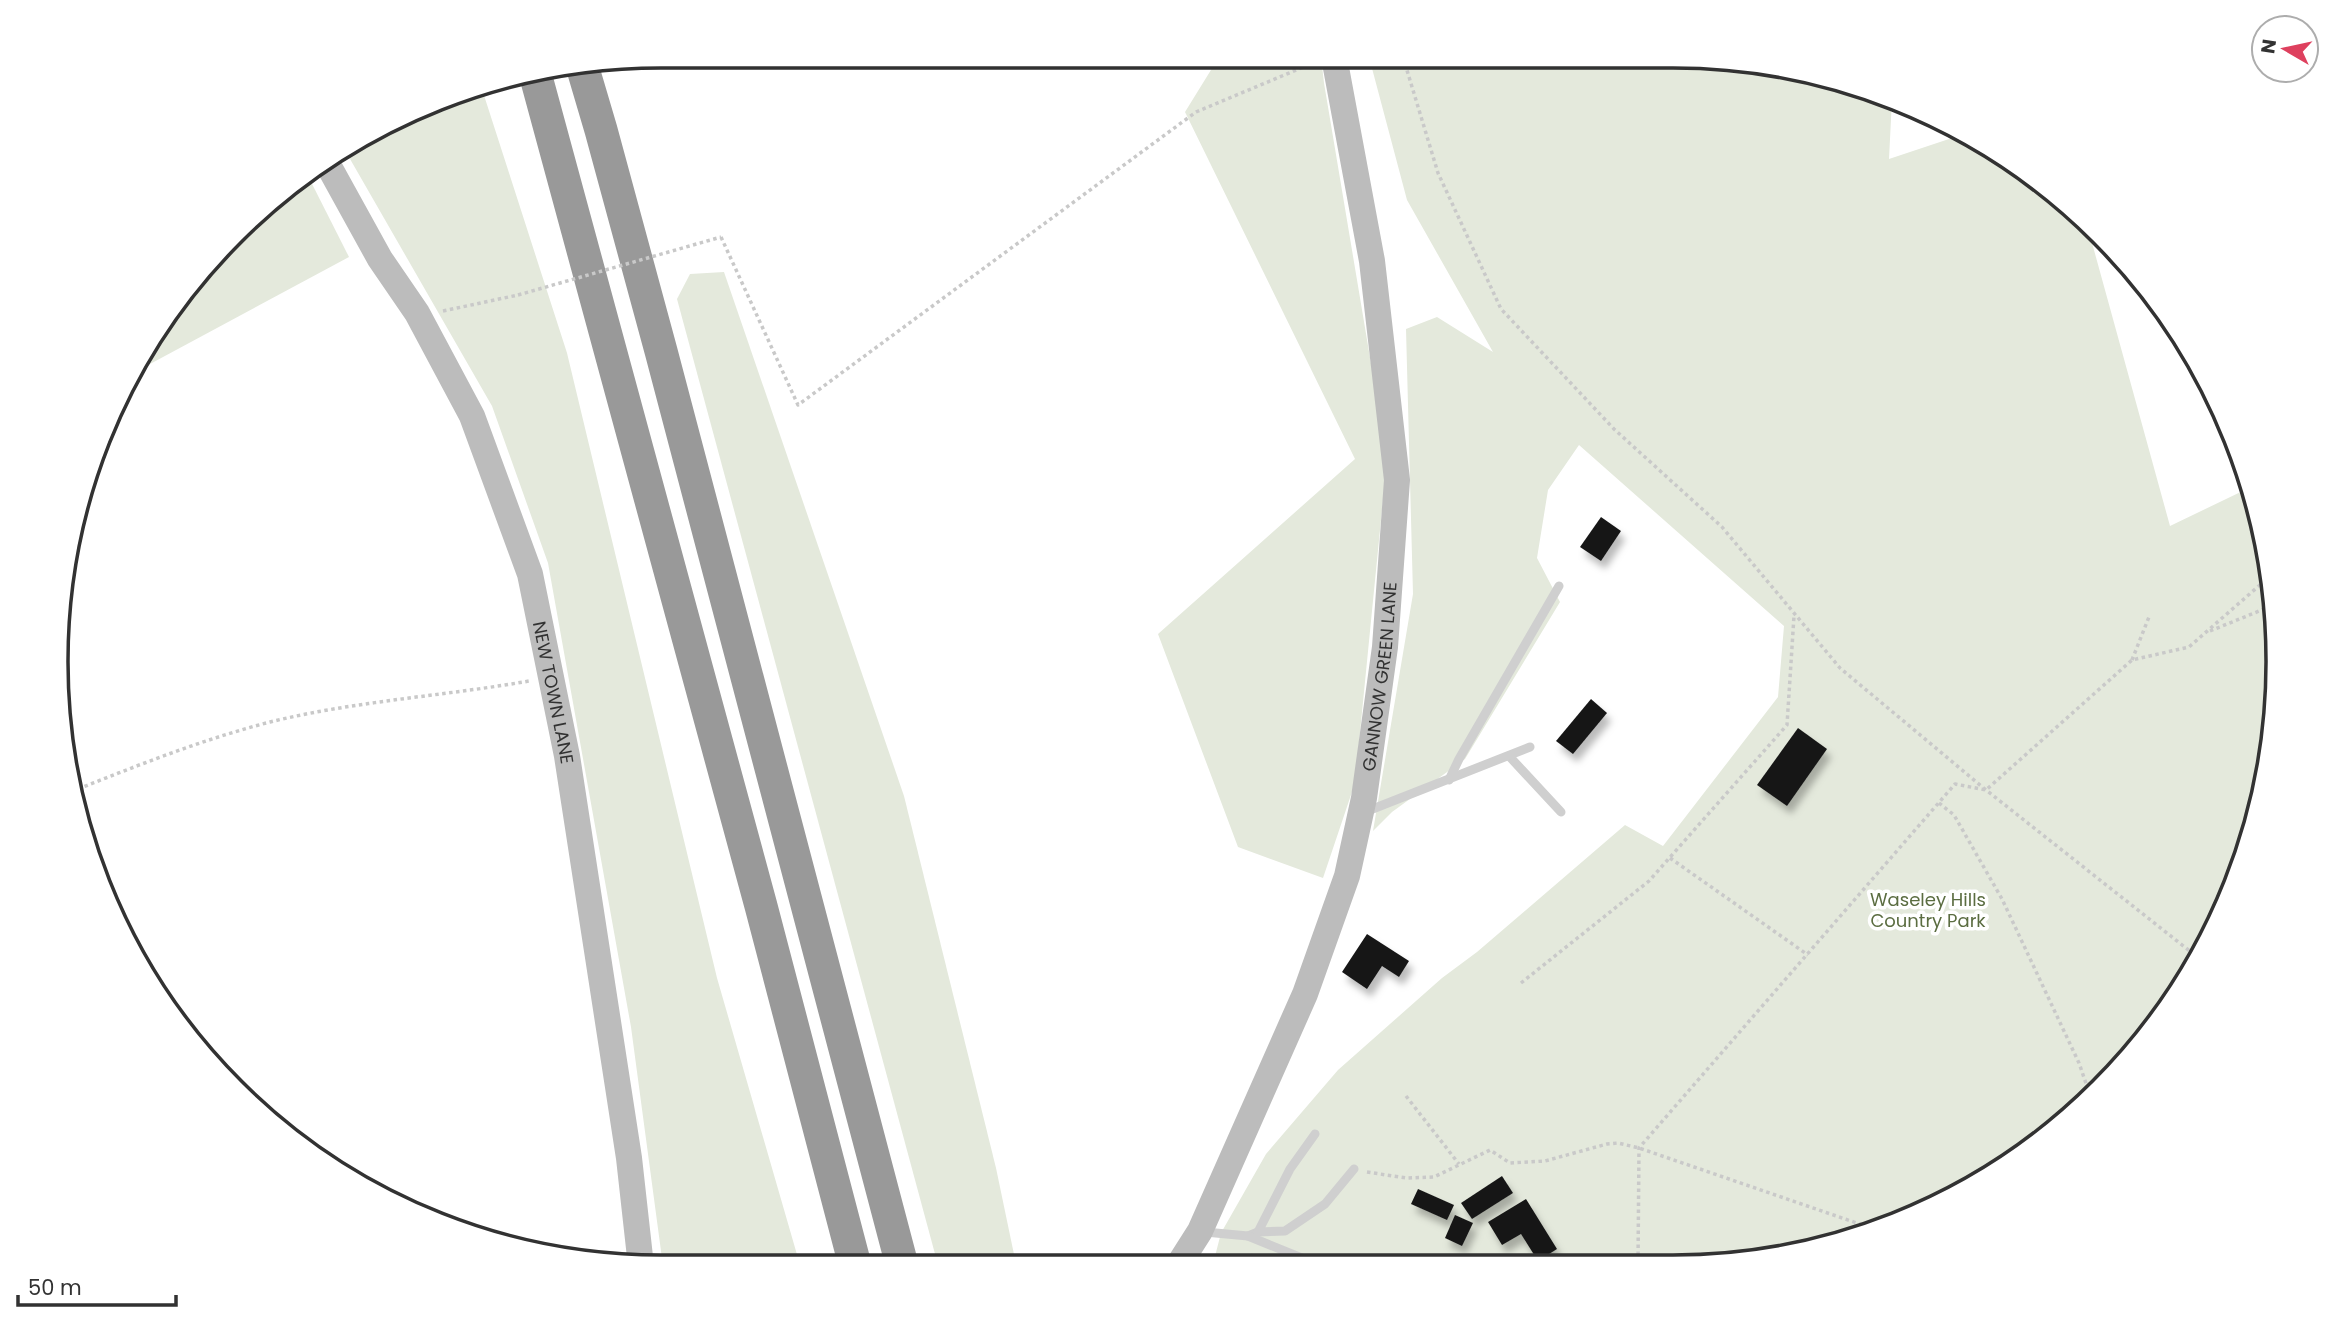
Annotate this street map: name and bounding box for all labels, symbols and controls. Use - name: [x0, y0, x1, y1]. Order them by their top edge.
- north arrow: [2250, 14, 2320, 84]
- text: N: [2254, 37, 2283, 56]
- street label: GANNOW GREEN LANE: [1355, 581, 1402, 773]
- street label: NEW TOWN LANE: [527, 619, 581, 765]
- park label: Waseley Hills Country Park: [1870, 887, 1986, 933]
- scale bar: [18, 1264, 175, 1308]
- text: 50 m: [28, 1273, 82, 1302]

